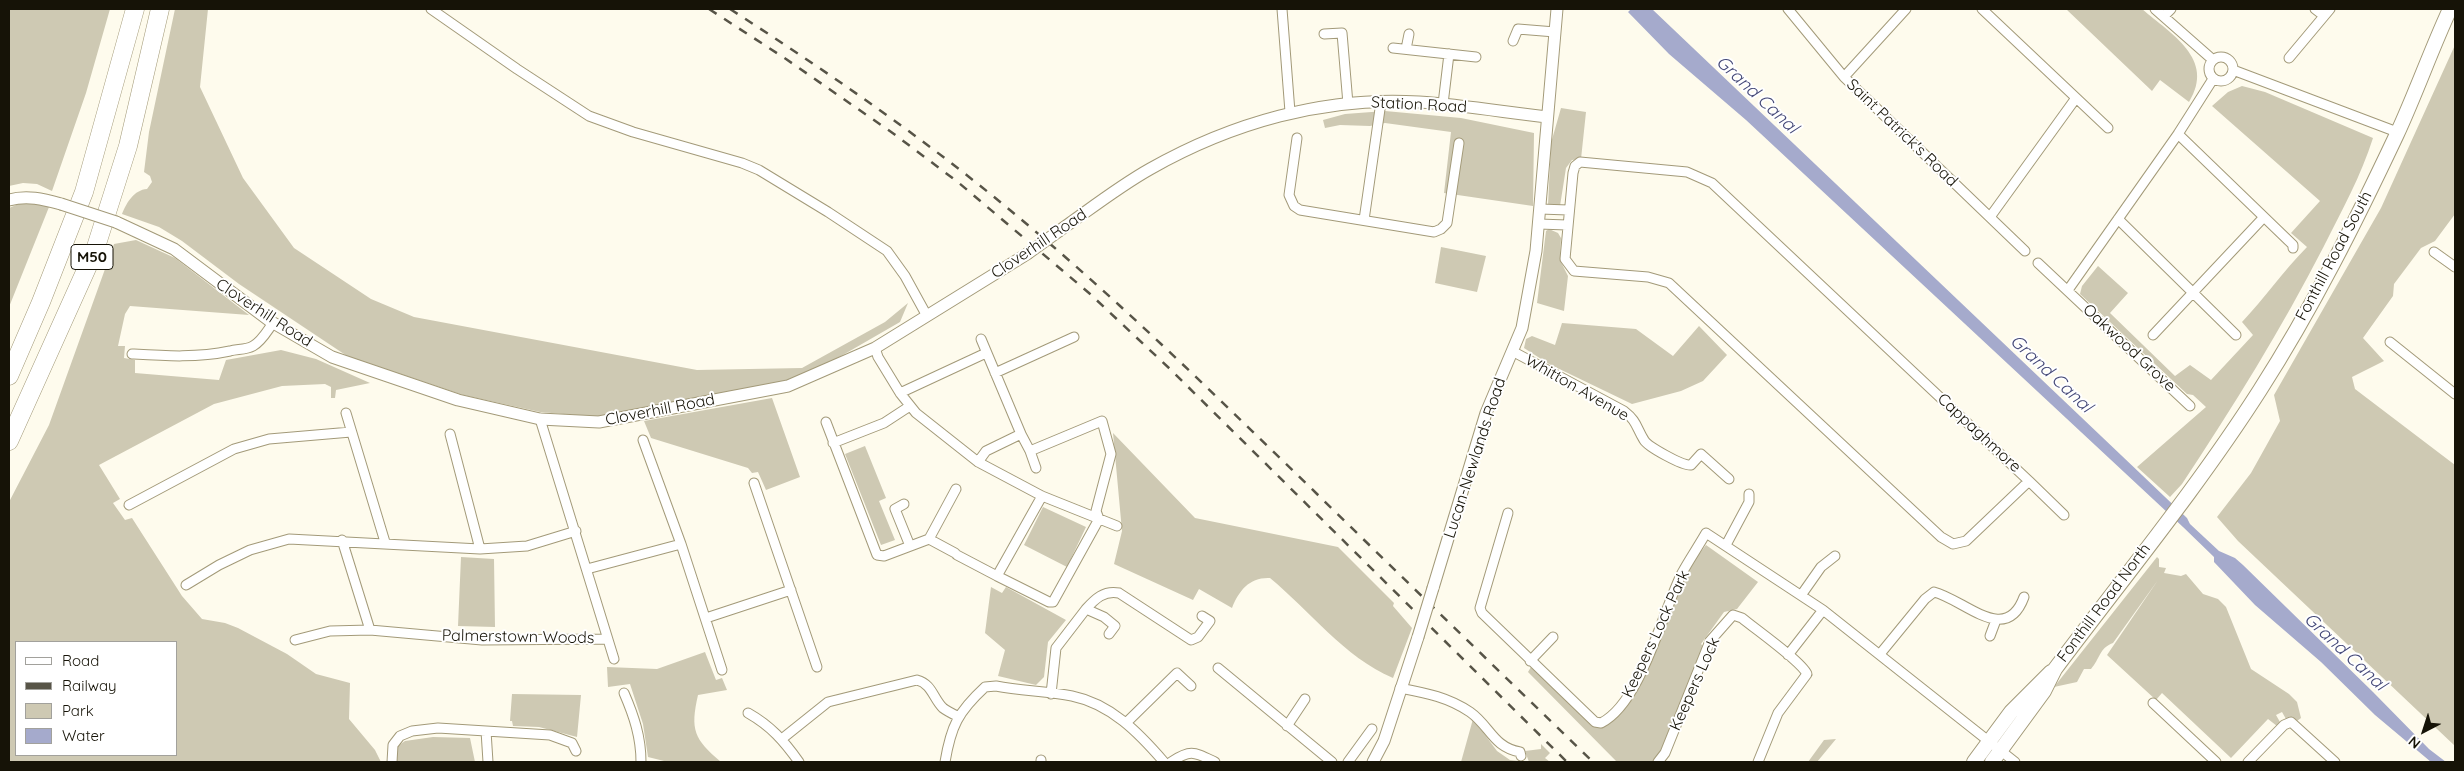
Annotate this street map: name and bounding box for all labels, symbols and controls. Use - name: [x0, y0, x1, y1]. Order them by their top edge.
- water label: Grand Canal: [1711, 51, 1803, 139]
- street label: Saint Patrick's Road: [1843, 75, 1961, 191]
- street label: Station Road: [1371, 93, 1467, 117]
- street label: Fonthill Road South: [2292, 188, 2376, 324]
- street label: Cloverhill Road: [988, 205, 1090, 283]
- road number: M50: [71, 244, 113, 270]
- street label: Cloverhill Road: [212, 275, 316, 351]
- street label: Oakwood Grove: [2079, 300, 2179, 396]
- water label: Grand Canal: [2005, 330, 2097, 418]
- street label: Whitton Avenue: [1522, 351, 1632, 425]
- street label: Lucan-Newlands Road: [1440, 375, 1510, 541]
- street label: Cappaghmore: [1933, 389, 2025, 477]
- street label: Cloverhill Road: [604, 390, 716, 430]
- street label: Fonthill Road North: [2053, 540, 2155, 666]
- street label: Keepers Lock Park: [1618, 567, 1694, 701]
- water label: Grand Canal: [2299, 608, 2391, 696]
- street label: Palmerstown Woods: [442, 626, 594, 648]
- street label: Keepers Lock: [1666, 634, 1724, 734]
- legend: [15, 641, 178, 756]
- text: Road: [62, 651, 99, 670]
- text: Railway: [62, 676, 117, 695]
- text: Park: [62, 701, 94, 720]
- north arrow: [2399, 706, 2449, 756]
- text: Water: [62, 726, 105, 745]
- text: N: [2405, 732, 2424, 753]

